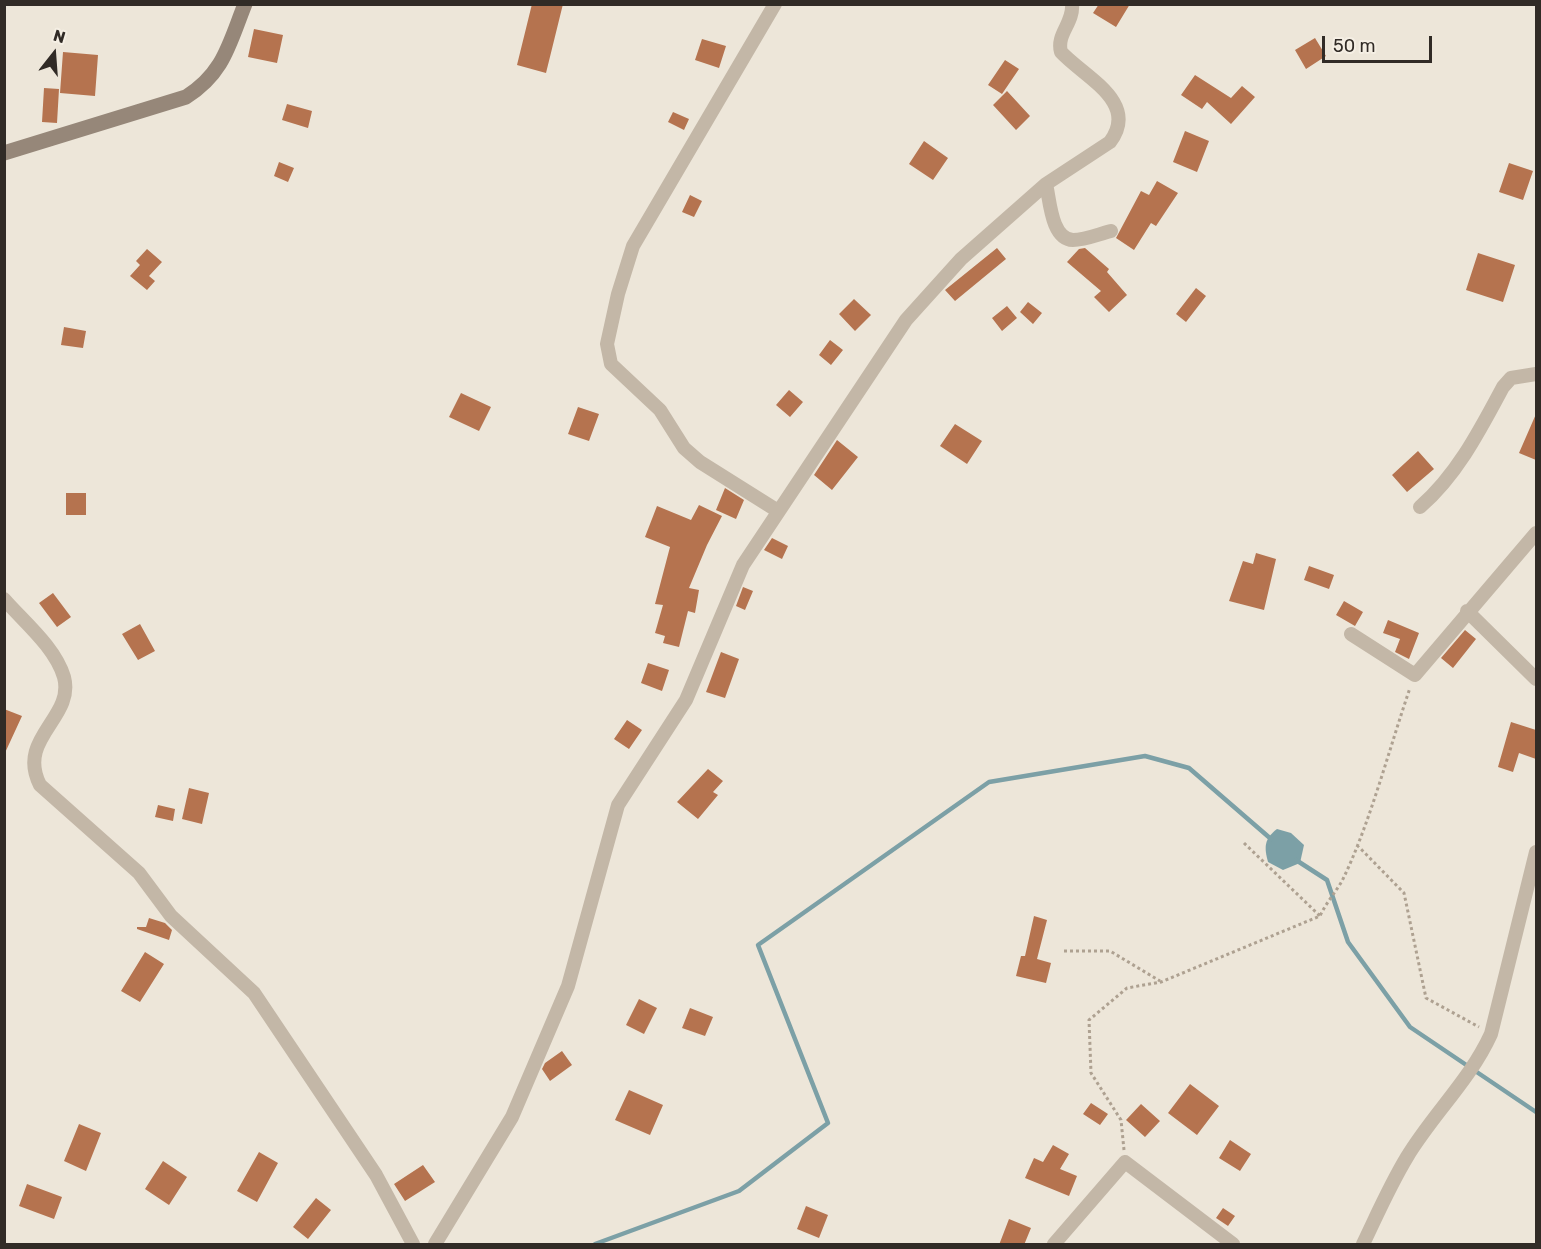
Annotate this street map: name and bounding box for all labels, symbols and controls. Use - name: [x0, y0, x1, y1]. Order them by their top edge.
- north arrow: [24, 24, 84, 84]
- scale bar: [1325, 24, 1434, 62]
- text: N: [51, 26, 68, 47]
- text: 50 m: [1333, 35, 1376, 57]

